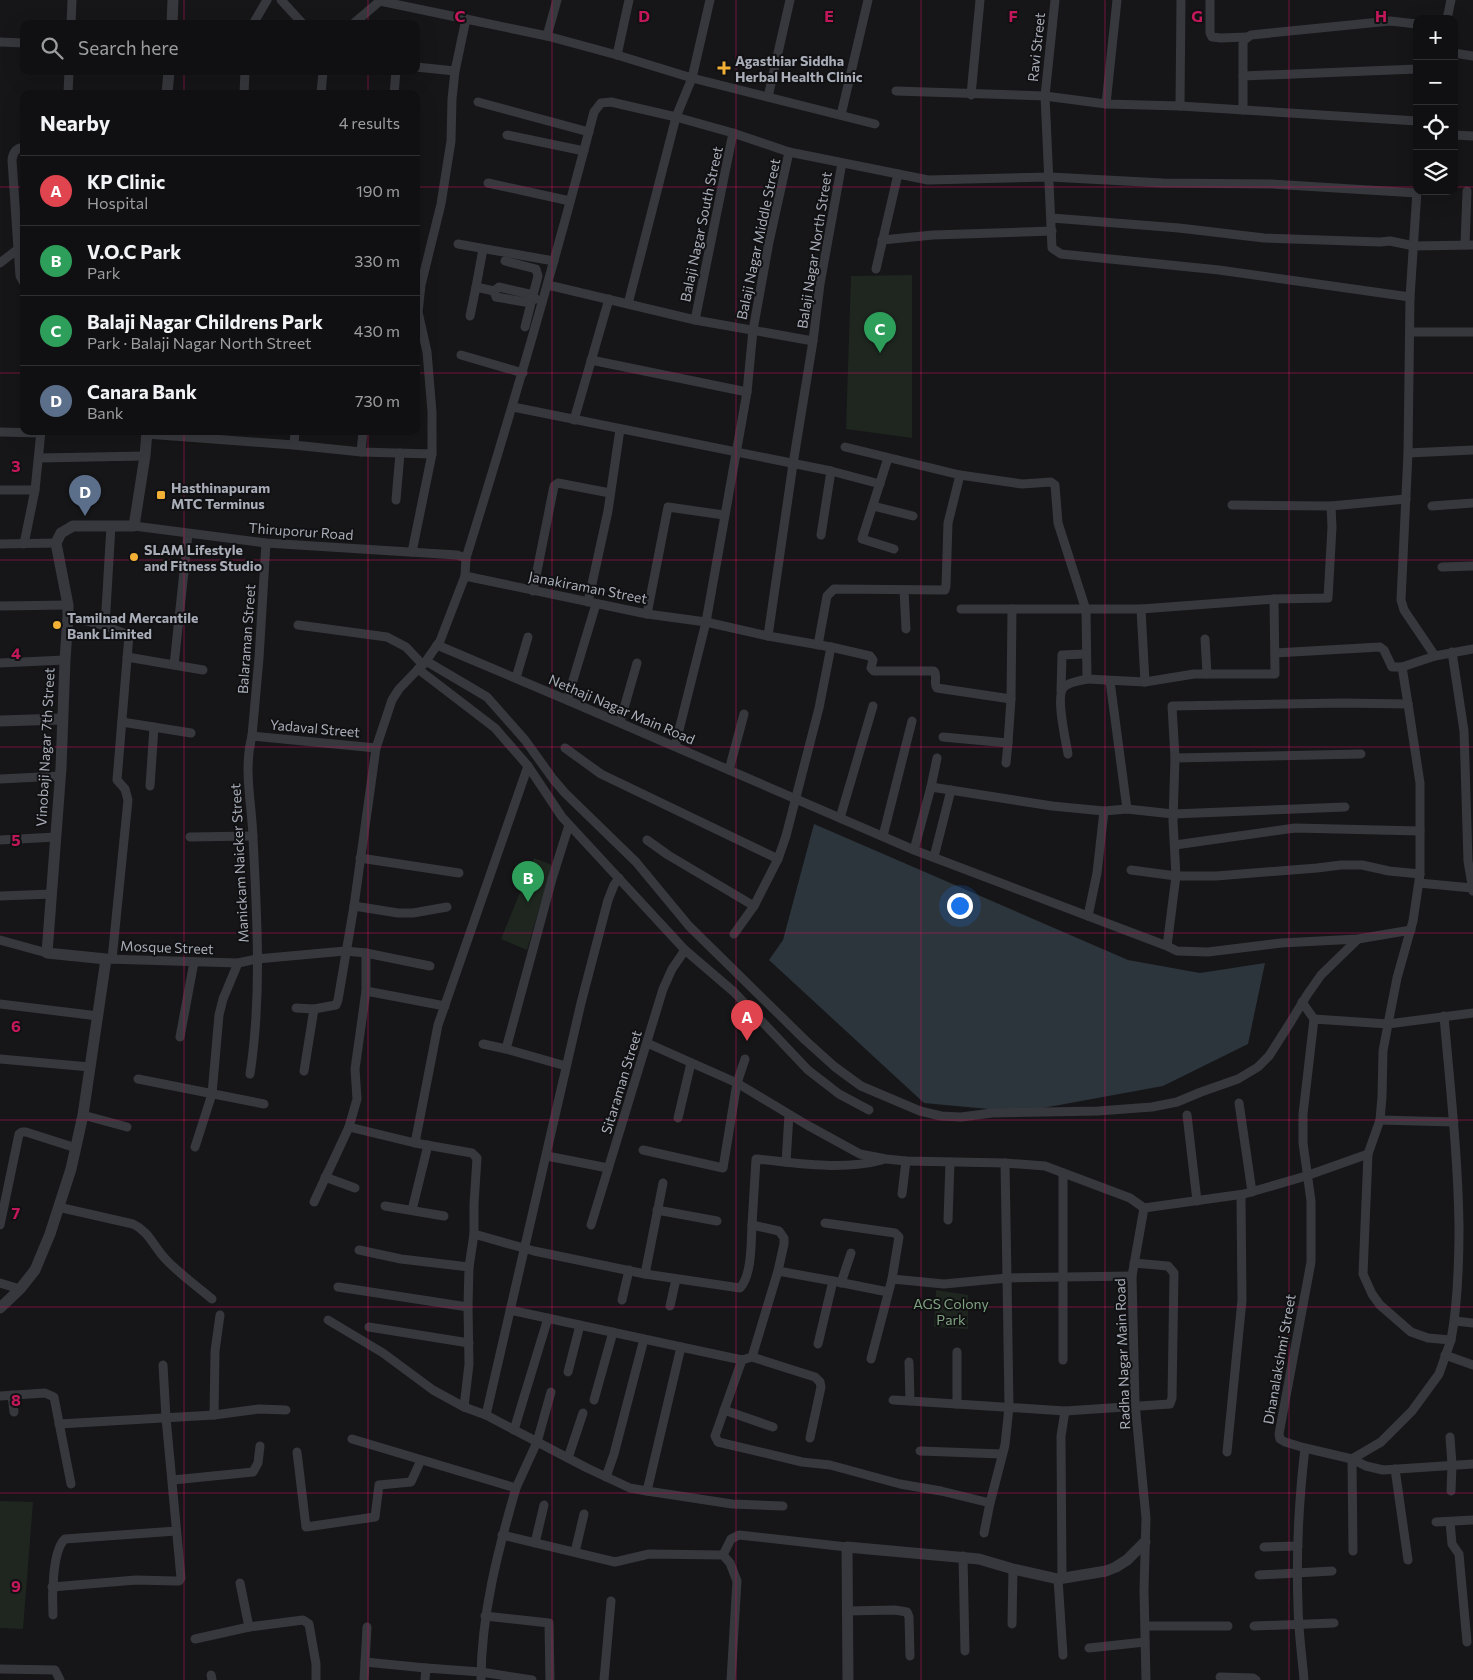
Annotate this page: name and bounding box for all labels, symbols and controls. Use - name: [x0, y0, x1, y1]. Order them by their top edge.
- text: C: [455, 6, 466, 25]
- text: D: [638, 6, 650, 25]
- text: E: [824, 6, 834, 25]
- text: F: [1008, 6, 1018, 25]
- text: G: [1191, 6, 1203, 25]
- text: H: [1375, 6, 1387, 25]
- street label: Ravi Street: [1024, 11, 1048, 82]
- map controls: [1413, 15, 1458, 195]
- button: +: [1413, 15, 1458, 60]
- search box: [20, 20, 420, 75]
- icon: search: [38, 34, 66, 62]
- text: Search here: [78, 36, 178, 59]
- place label: Agasthiar Siddha Herbal Health Clinic: [735, 52, 863, 85]
- button: −: [1413, 60, 1458, 105]
- marker: Agasthiar Siddha Herbal Health Clinic: [717, 61, 731, 75]
- button: locate: [1413, 105, 1458, 150]
- text: Nearby: [40, 110, 110, 135]
- text: 4 results: [339, 113, 400, 132]
- street label: Balaji Nagar South Street: [676, 144, 726, 303]
- button: layers: [1413, 150, 1458, 195]
- street label: Balaji Nagar Middle Street: [733, 157, 783, 321]
- text: KP Clinic: [87, 170, 165, 193]
- street label: Balaji Nagar North Street: [793, 170, 835, 330]
- text: A: [50, 181, 62, 200]
- text: 190 m: [356, 181, 400, 200]
- text: Hospital: [87, 193, 148, 212]
- text: V.O.C Park: [87, 240, 181, 263]
- text: B: [51, 251, 61, 270]
- text: 330 m: [354, 251, 400, 270]
- text: Park: [87, 263, 120, 282]
- text: Balaji Nagar Childrens Park: [87, 310, 323, 333]
- pin: C: [864, 312, 896, 353]
- text: C: [51, 321, 61, 340]
- text: 430 m: [354, 321, 400, 340]
- text: Park · Balaji Nagar North Street: [87, 333, 312, 352]
- text: Canara Bank: [87, 380, 197, 403]
- text: D: [50, 391, 62, 410]
- text: 730 m: [355, 391, 400, 410]
- text: Bank: [87, 403, 124, 422]
- text: 3: [11, 456, 21, 475]
- pin: D: [69, 475, 101, 516]
- place label: Hasthinapuram MTC Terminus: [171, 479, 270, 512]
- marker: Hasthinapuram MTC Terminus: [155, 489, 167, 501]
- street label: Thiruporur Road: [248, 519, 354, 543]
- place label: SLAM Lifestyle and Fitness Studio: [144, 541, 262, 574]
- marker: SLAM Lifestyle and Fitness Studio: [128, 551, 140, 563]
- street label: Janakiraman Street: [527, 567, 649, 607]
- street label: Balaraman Street: [234, 583, 258, 694]
- place label: Tamilnad Mercantile Bank Limited: [67, 609, 198, 642]
- marker: Tamilnad Mercantile Bank Limited: [51, 619, 63, 631]
- text: 4: [11, 643, 21, 662]
- street label: Vinobaji Nagar 7th Street: [32, 667, 58, 827]
- street label: Nethaji Nagar Main Road: [546, 670, 698, 748]
- street label: Yadaval Street: [269, 716, 361, 740]
- street label: Manickam Naicker Street: [226, 782, 252, 943]
- text: 5: [11, 830, 21, 849]
- pin: B: [512, 861, 544, 902]
- your location: [947, 893, 973, 919]
- street label: Mosque Street: [120, 937, 214, 957]
- pin: A: [731, 1000, 763, 1041]
- text: 6: [11, 1016, 21, 1035]
- street label: Sitaraman Street: [597, 1028, 645, 1136]
- text: 7: [12, 1203, 21, 1222]
- street label: Radha Nagar Main Road: [1111, 1278, 1133, 1430]
- street label: Dhanalakshmi Street: [1259, 1292, 1299, 1425]
- park label: AGS Colony Park: [913, 1295, 989, 1328]
- text: 8: [11, 1390, 21, 1409]
- text: 9: [11, 1576, 21, 1595]

